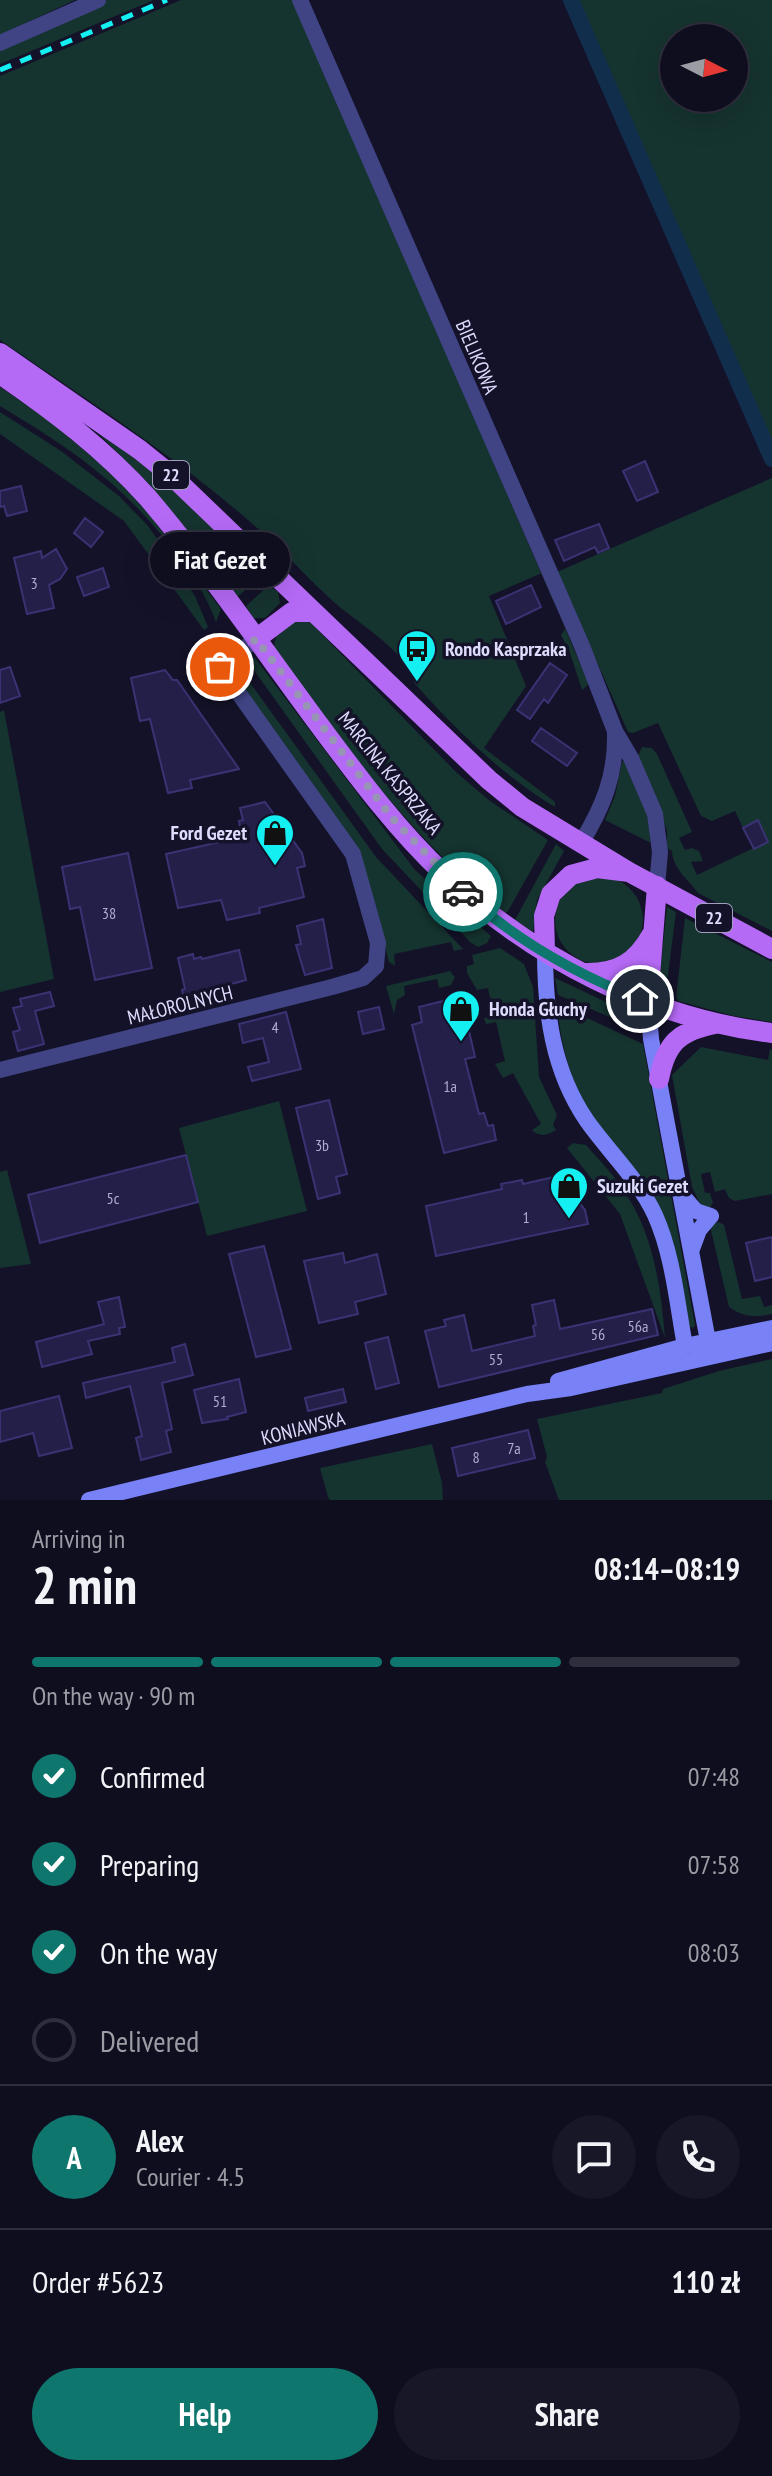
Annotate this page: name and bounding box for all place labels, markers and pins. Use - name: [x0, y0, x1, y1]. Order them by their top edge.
- callout: Fiat Gezet: [150, 531, 290, 587]
- bus stop icon: Rondo Kasprzaka: [396, 628, 438, 683]
- pin: [186, 633, 254, 701]
- place label: Rondo Kasprzaka: [445, 636, 567, 662]
- shop icon: Ford Gezet: [254, 812, 296, 867]
- place label: Ford Gezet: [171, 820, 247, 846]
- pin: [606, 965, 674, 1033]
- shop icon: Honda Głuchy: [440, 988, 482, 1043]
- place label: Honda Głuchy: [489, 996, 588, 1022]
- shop icon: Suzuki Gezet: [548, 1165, 590, 1220]
- place label: Suzuki Gezet: [597, 1173, 689, 1199]

